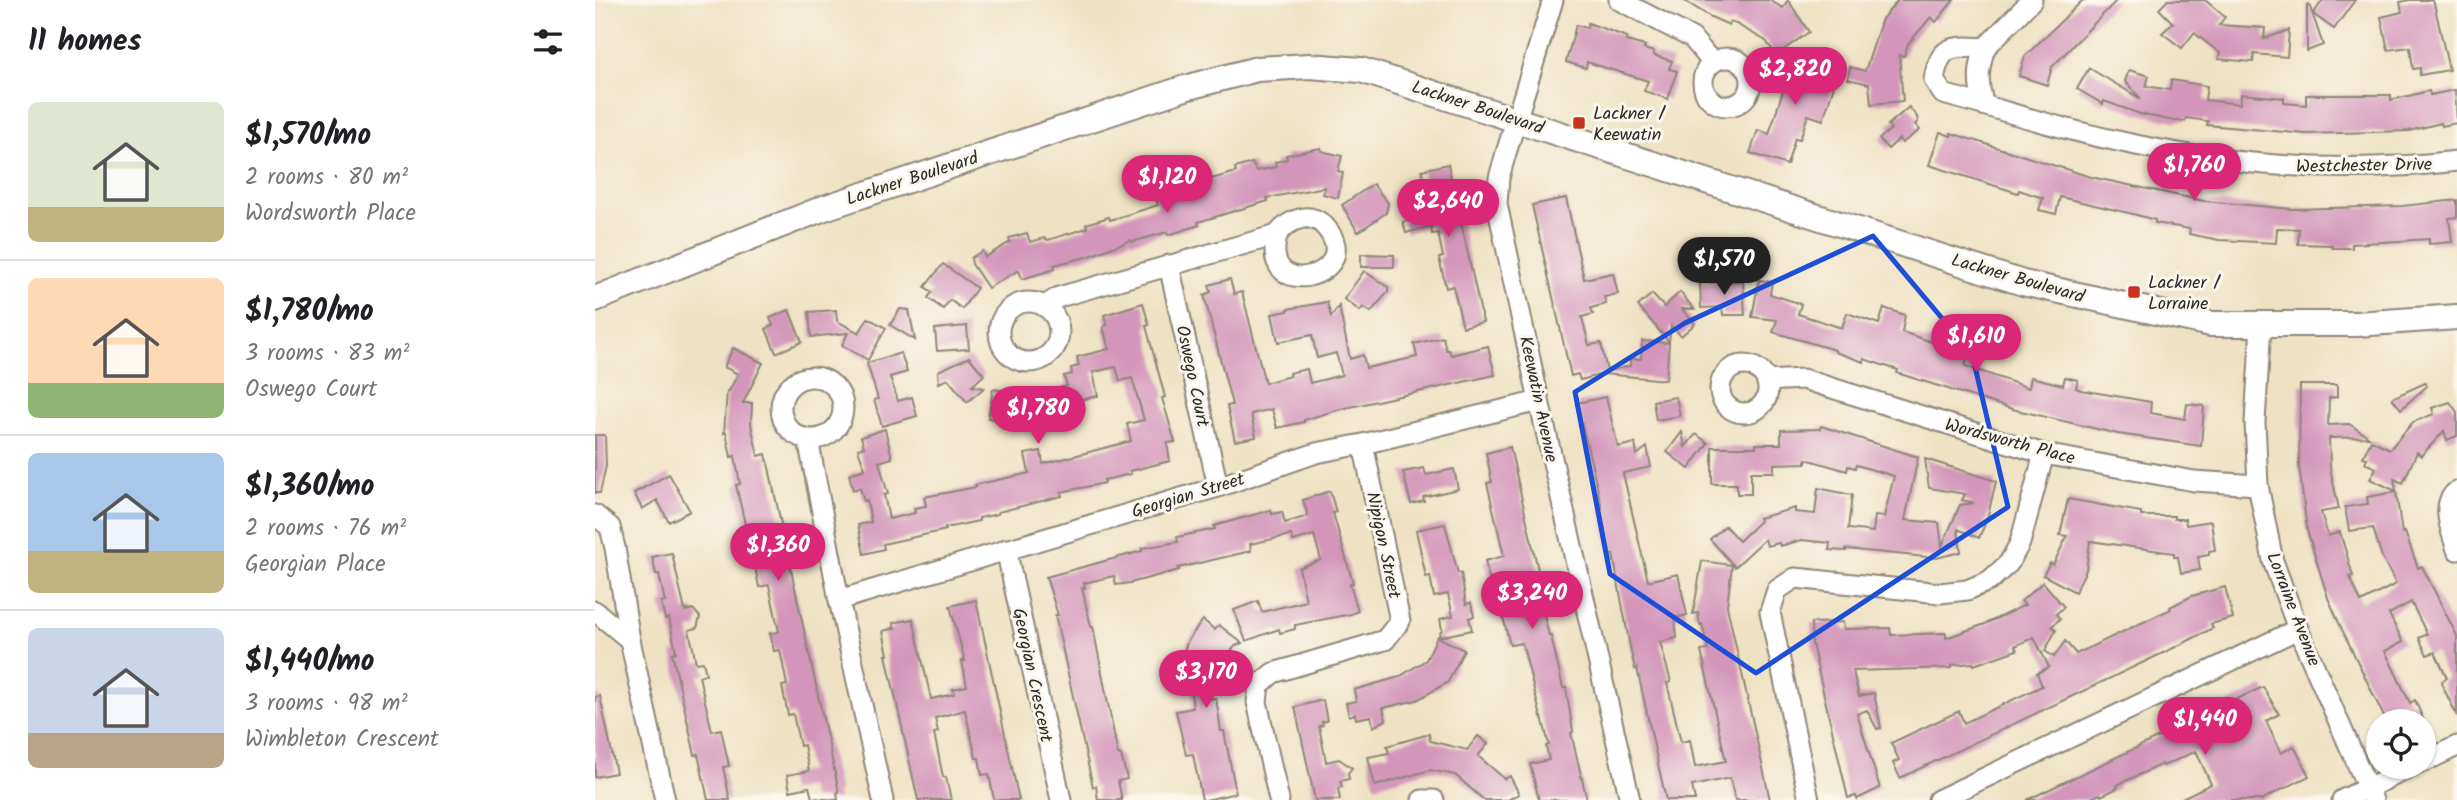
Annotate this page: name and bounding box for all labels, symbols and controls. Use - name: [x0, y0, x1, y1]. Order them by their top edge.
- text: 11 homes: [28, 18, 141, 66]
- icon: filters: [529, 23, 567, 61]
- pin: $2,820: [1738, 48, 1852, 107]
- text: $2,820: [1759, 52, 1831, 88]
- street label: Lackner Boulevard: [1408, 73, 1548, 144]
- place label: Lackner / Keewatin: [1593, 100, 1667, 150]
- text: $1,570/mo: [245, 112, 371, 160]
- marker: Lackner / Keewatin: [1571, 115, 1587, 131]
- icon: home: [84, 130, 168, 214]
- street label: Lackner Boulevard: [843, 144, 983, 214]
- pin: $1,760: [2137, 144, 2251, 203]
- text: $1,760: [2163, 148, 2225, 184]
- street label: Westchester Drive: [2296, 151, 2432, 182]
- pin: $1,120: [1110, 156, 1224, 215]
- text: 2 rooms · 80 m²: [245, 160, 408, 196]
- text: $1,120: [1138, 160, 1196, 196]
- pin: $2,640: [1391, 180, 1505, 239]
- text: $2,640: [1413, 184, 1483, 220]
- text: Wordsworth Place: [245, 196, 416, 232]
- pin: $1,570: [1667, 238, 1781, 297]
- text: $1,570: [1694, 242, 1754, 278]
- street label: Lackner Boulevard: [1948, 247, 2089, 313]
- place label: Lackner / Lorraine: [2148, 269, 2222, 319]
- marker: Lackner / Lorraine: [2126, 284, 2142, 300]
- text: $1,780/mo: [245, 288, 374, 336]
- icon: home: [84, 306, 168, 390]
- pin: $1,610: [1919, 314, 2033, 374]
- text: $1,610: [1947, 319, 2005, 355]
- street label: Oswego Court: [1167, 323, 1217, 431]
- street label: Keewatin Avenue: [1510, 333, 1565, 465]
- text: 3 rooms · 83 m²: [245, 336, 409, 372]
- text: Oswego Court: [245, 372, 377, 408]
- pin: $1,780: [981, 386, 1095, 446]
- text: $1,780: [1007, 391, 1069, 427]
- street label: Wordsworth Place: [1941, 411, 2078, 474]
- text: $1,360/mo: [245, 463, 374, 511]
- street label: Georgian Street: [1128, 465, 1250, 527]
- icon: home: [84, 481, 168, 565]
- street label: Nipigon Street: [1357, 489, 1408, 602]
- text: 2 rooms · 76 m²: [245, 511, 406, 547]
- pin: $1,360: [721, 524, 835, 583]
- text: $1,360: [746, 528, 810, 564]
- text: Georgian Place: [245, 547, 386, 583]
- street label: Lorraine Avenue: [2257, 548, 2328, 671]
- pin: $3,240: [1475, 572, 1589, 631]
- text: $3,240: [1497, 576, 1567, 612]
- street label: Georgian Crescent: [1003, 606, 1060, 746]
- text: $1,440/mo: [245, 638, 374, 686]
- pin: $3,170: [1149, 650, 1263, 710]
- text: $3,170: [1175, 655, 1237, 691]
- icon: home: [84, 656, 168, 740]
- text: 3 rooms · 98 m²: [245, 686, 408, 722]
- pin: $1,440: [2148, 698, 2262, 757]
- text: $1,440: [2173, 702, 2237, 738]
- map controls: [2366, 709, 2436, 779]
- button: locate: [2366, 709, 2436, 779]
- text: Wimbleton Crescent: [245, 722, 439, 758]

